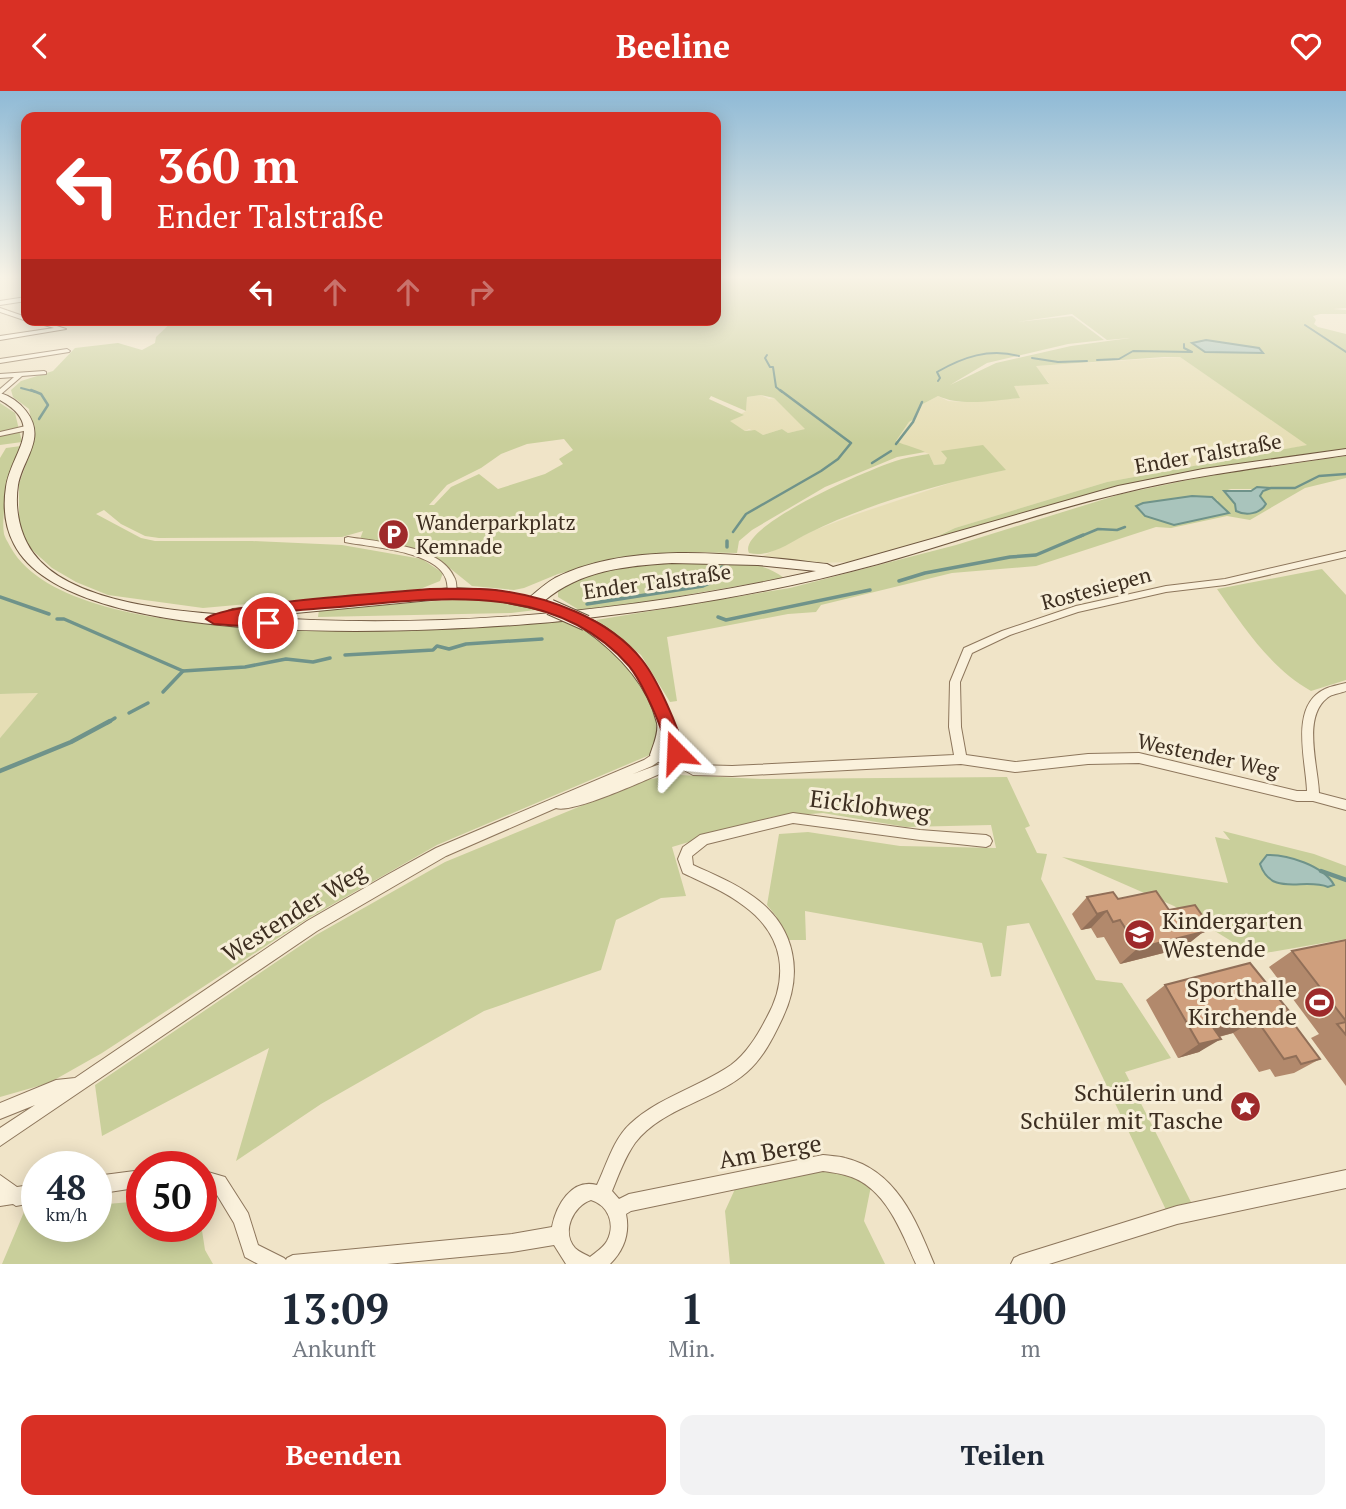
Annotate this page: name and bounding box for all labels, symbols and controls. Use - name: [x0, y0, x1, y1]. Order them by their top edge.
- text: Beeline: [616, 25, 730, 67]
- icon: back: [21, 27, 59, 65]
- icon: heart: [1287, 27, 1325, 65]
- text: 360 m: [157, 132, 299, 197]
- icon: left: [42, 140, 133, 231]
- text: Ender Talstraße: [157, 195, 384, 237]
- icon: left: [243, 273, 281, 311]
- icon: ahead: [316, 273, 354, 311]
- icon: ahead: [389, 273, 427, 311]
- icon: right: [462, 273, 500, 311]
- street label: Ender Talstraße: [1132, 426, 1284, 480]
- place label: Wanderparkplatz Kemnade: [416, 508, 576, 560]
- parking icon: Wanderparkplatz Kemnade: [376, 517, 410, 551]
- street label: Ender Talstraße: [581, 557, 733, 605]
- street label: Rostesiepen: [1038, 560, 1155, 616]
- pin: [238, 593, 298, 653]
- icon: arrive: [249, 604, 287, 642]
- position arrow: [639, 715, 713, 789]
- street label: Westender Weg: [1135, 726, 1282, 784]
- street label: Eicklohweg: [808, 782, 932, 828]
- street label: Westender Weg: [216, 855, 373, 969]
- place label: Kindergarten Westende: [1162, 904, 1303, 964]
- school or university icon: Kindergarten Westende: [1122, 917, 1156, 951]
- place label: Sporthalle Kirchende: [1186, 972, 1297, 1032]
- sports icon: Sporthalle Kirchende: [1303, 985, 1337, 1019]
- place label: Schülerin und Schüler mit Tasche: [1020, 1076, 1223, 1136]
- place icon: Schülerin und Schüler mit Tasche: [1229, 1089, 1263, 1123]
- street label: Am Berge: [716, 1126, 824, 1176]
- speed limit sign: 50: [126, 1151, 217, 1242]
- text: 48: [47, 1164, 86, 1210]
- text: km/h: [46, 1202, 87, 1226]
- text: 13:09: [280, 1280, 389, 1336]
- text: 1: [680, 1280, 704, 1336]
- text: 400: [995, 1280, 1066, 1336]
- text: Ankunft: [292, 1333, 376, 1364]
- text: Min.: [669, 1333, 716, 1364]
- text: m: [1021, 1333, 1041, 1364]
- button: Beenden: [21, 1415, 666, 1495]
- button: Teilen: [680, 1415, 1325, 1495]

